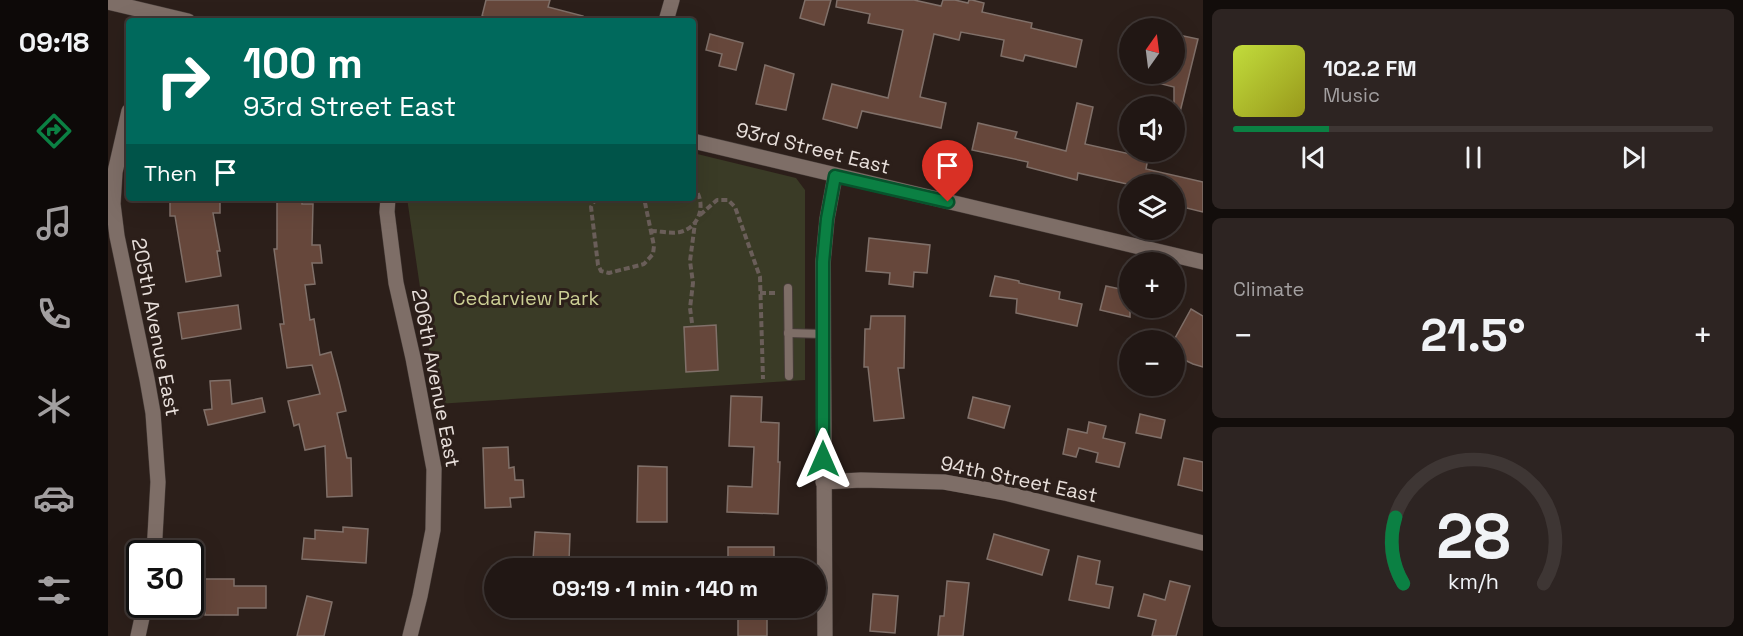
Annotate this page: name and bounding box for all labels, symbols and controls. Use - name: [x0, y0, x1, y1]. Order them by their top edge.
- north arrow: [1119, 18, 1185, 84]
- map controls: [1119, 18, 1185, 396]
- text: 09:18: [19, 25, 89, 60]
- text: 100 m: [243, 37, 363, 90]
- icon: right: [144, 42, 222, 120]
- text: 102.2 FM: [1323, 54, 1417, 82]
- text: Music: [1323, 82, 1380, 108]
- text: 93rd Street East: [243, 89, 456, 124]
- button: sound: [1119, 96, 1185, 162]
- icon: directions: [33, 110, 75, 152]
- street label: 93rd Street East: [733, 116, 893, 180]
- pin: [922, 140, 973, 202]
- icon: previous: [1297, 141, 1330, 174]
- icon: pause: [1457, 141, 1490, 174]
- icon: next: [1617, 141, 1650, 174]
- icon: arrive: [931, 149, 964, 182]
- icon: arrive: [209, 156, 242, 189]
- text: Then: [144, 159, 197, 187]
- button: layers: [1119, 174, 1185, 240]
- icon: music: [33, 202, 75, 244]
- street label: 205th Avenue East: [126, 236, 186, 418]
- button: +: [1119, 252, 1185, 318]
- text: Climate: [1233, 276, 1304, 302]
- park label: Cedarview Park: [453, 285, 600, 311]
- street label: 206th Avenue East: [406, 286, 466, 470]
- icon: phone: [33, 293, 75, 335]
- text: 21.5°: [1420, 307, 1526, 364]
- text: −: [1233, 315, 1253, 357]
- text: +: [1693, 315, 1713, 357]
- button: −: [1119, 330, 1185, 396]
- icon: climate: [33, 385, 75, 427]
- position arrow: [791, 427, 855, 491]
- street label: 94th Street East: [938, 450, 1100, 508]
- icon: car: [33, 477, 75, 519]
- text: 28: [1436, 497, 1510, 576]
- speed limit sign: 30: [126, 540, 204, 618]
- text: km/h: [1447, 568, 1499, 595]
- icon: filters: [33, 569, 75, 611]
- text: 09:19 · 1 min · 140 m: [552, 574, 758, 602]

